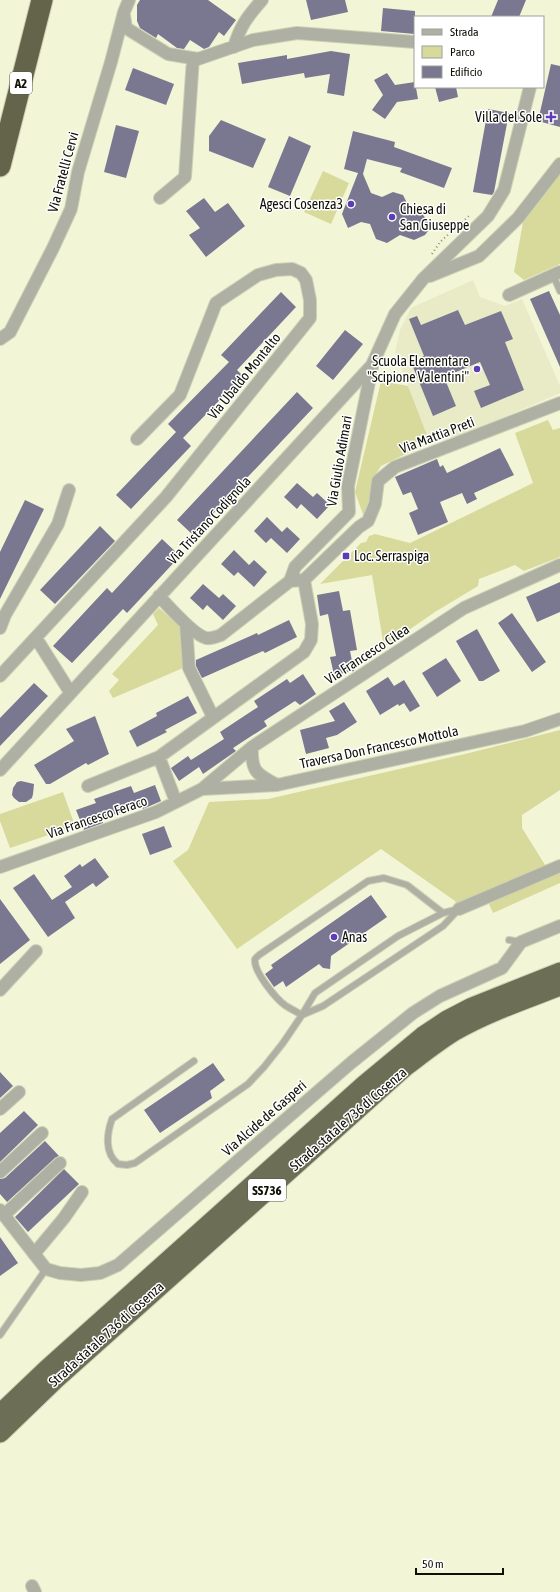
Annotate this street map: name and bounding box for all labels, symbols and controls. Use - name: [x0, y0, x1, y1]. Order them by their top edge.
- legend: [414, 16, 544, 88]
- text: Strada: [450, 25, 479, 39]
- text: Parco: [450, 45, 475, 59]
- text: Edificio: [450, 65, 483, 79]
- road number: A2: [10, 72, 32, 94]
- place label: Villa del Sole: [475, 109, 542, 125]
- marker: Villa del Sole: [545, 111, 557, 123]
- street label: Via Fratelli Cervi: [45, 130, 81, 214]
- place label: Agesci Cosenza3: [260, 196, 343, 212]
- marker: Agesci Cosenza3: [346, 199, 356, 209]
- place label: Chiesa di San Giuseppe: [400, 201, 469, 233]
- marker: Chiesa di San Giuseppe: [387, 212, 397, 222]
- street label: Via Ubaldo Montalto: [204, 330, 284, 422]
- place label: Scuola Elementare "Scipione Valentini": [367, 353, 469, 385]
- marker: Scuola Elementare "Scipione Valentini": [472, 364, 482, 374]
- street label: Via Mattia Preti: [397, 413, 477, 457]
- street label: Via Giulio Adimari: [323, 414, 355, 508]
- street label: Via Tristano Codignola: [164, 473, 254, 567]
- place label: Loc. Serraspiga: [354, 548, 429, 564]
- marker: Loc. Serraspiga: [341, 551, 351, 561]
- street label: Via Francesco Cilea: [322, 621, 412, 687]
- street label: Traversa Don Francesco Mottola: [298, 722, 460, 772]
- street label: Via Francesco Feraco: [45, 792, 149, 842]
- place label: Anas: [342, 929, 367, 945]
- marker: Anas: [329, 932, 339, 942]
- street label: Strada statale 736 di Cosenza: [286, 1064, 410, 1174]
- street label: Via Alcide de Gasperi: [219, 1077, 309, 1159]
- road number: SS736: [248, 1179, 286, 1201]
- street label: Strada statale 736 di Cosenza: [45, 1278, 167, 1390]
- scale bar: [416, 1550, 503, 1576]
- text: 50 m: [422, 1557, 444, 1571]

